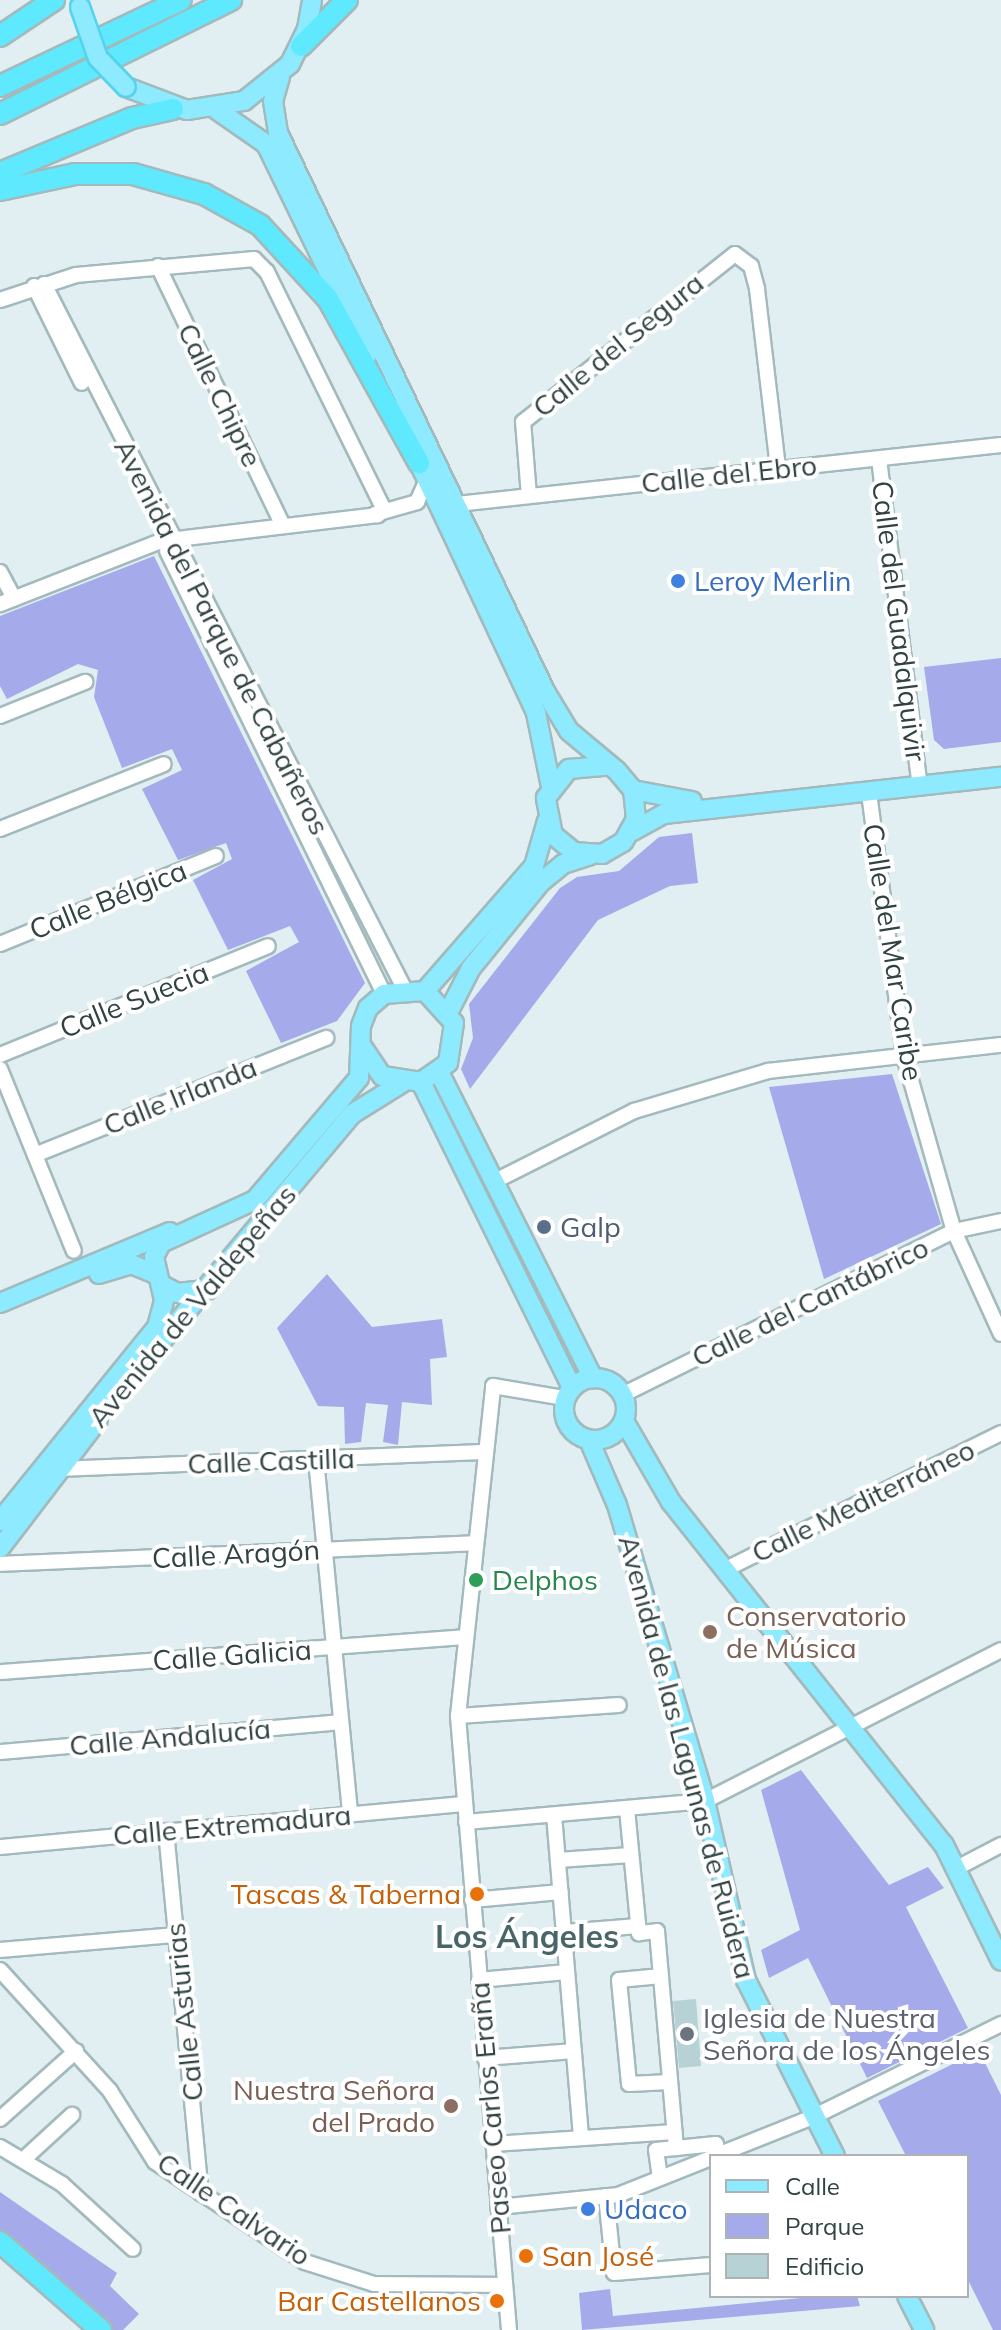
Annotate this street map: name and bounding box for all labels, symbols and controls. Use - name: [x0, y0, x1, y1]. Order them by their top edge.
- street label: Calle del Segura: [526, 266, 710, 424]
- street label: Calle Chipre: [171, 318, 269, 472]
- street label: Avenida del Parque de Cabañeros: [107, 434, 337, 840]
- street label: Calle del Ebro: [639, 448, 819, 500]
- street label: Calle del Guadalquivir: [865, 479, 933, 763]
- place label: Leroy Merlin: [694, 564, 851, 598]
- marker: Leroy Merlin: [669, 572, 687, 590]
- street label: Calle del Mar Caribe: [856, 821, 930, 1083]
- street label: Calle Bélgica: [25, 853, 191, 947]
- street label: Calle Suecia: [55, 955, 213, 1045]
- street label: Calle Irlanda: [98, 1050, 262, 1142]
- street label: Avenida de Valdepeñas: [81, 1178, 303, 1434]
- place label: Galp: [560, 1210, 621, 1244]
- marker: Galp: [535, 1218, 553, 1236]
- street label: Calle del Cantábrico: [686, 1230, 934, 1374]
- street label: Calle Mediterráneo: [746, 1432, 980, 1570]
- street label: Calle Castilla: [187, 1441, 355, 1481]
- street label: Avenida de las Lagunas de Ruidera: [612, 1532, 762, 1982]
- street label: Calle Aragón: [151, 1533, 321, 1575]
- place label: Delphos: [492, 1563, 598, 1597]
- marker: Delphos: [467, 1571, 485, 1589]
- place label: Conservatorio de Música: [726, 1599, 907, 1665]
- marker: Conservatorio de Música: [701, 1623, 719, 1641]
- street label: Calle Galicia: [151, 1633, 313, 1677]
- street label: Calle Andalucía: [68, 1711, 272, 1763]
- street label: Calle Extremadura: [111, 1798, 353, 1852]
- place label: Tascas & Taberna: [231, 1877, 461, 1911]
- marker: Tascas & Taberna: [468, 1885, 486, 1903]
- district label: Los Ángeles: [435, 1917, 619, 1955]
- street label: Calle Asturias: [158, 1921, 210, 2103]
- street label: Paseo Carlos Eraña: [462, 1981, 518, 2235]
- place label: Iglesia de Nuestra Señora de los Ángeles: [703, 2001, 990, 2067]
- marker: Iglesia de Nuestra Señora de los Ángeles: [678, 2025, 696, 2043]
- place label: Nuestra Señora del Prado: [233, 2073, 435, 2139]
- marker: Nuestra Señora del Prado: [442, 2097, 460, 2115]
- street label: Calle Calvario: [151, 2145, 317, 2273]
- legend: [709, 2154, 969, 2298]
- text: Calle: [785, 2171, 840, 2201]
- place label: Udaco: [604, 2192, 688, 2226]
- marker: Udaco: [579, 2200, 597, 2218]
- text: Parque: [785, 2211, 864, 2241]
- place label: San José: [542, 2239, 654, 2273]
- marker: San José: [517, 2247, 535, 2265]
- text: Edificio: [785, 2251, 864, 2281]
- place label: Bar Castellanos: [277, 2284, 481, 2318]
- marker: Bar Castellanos: [488, 2292, 506, 2310]

